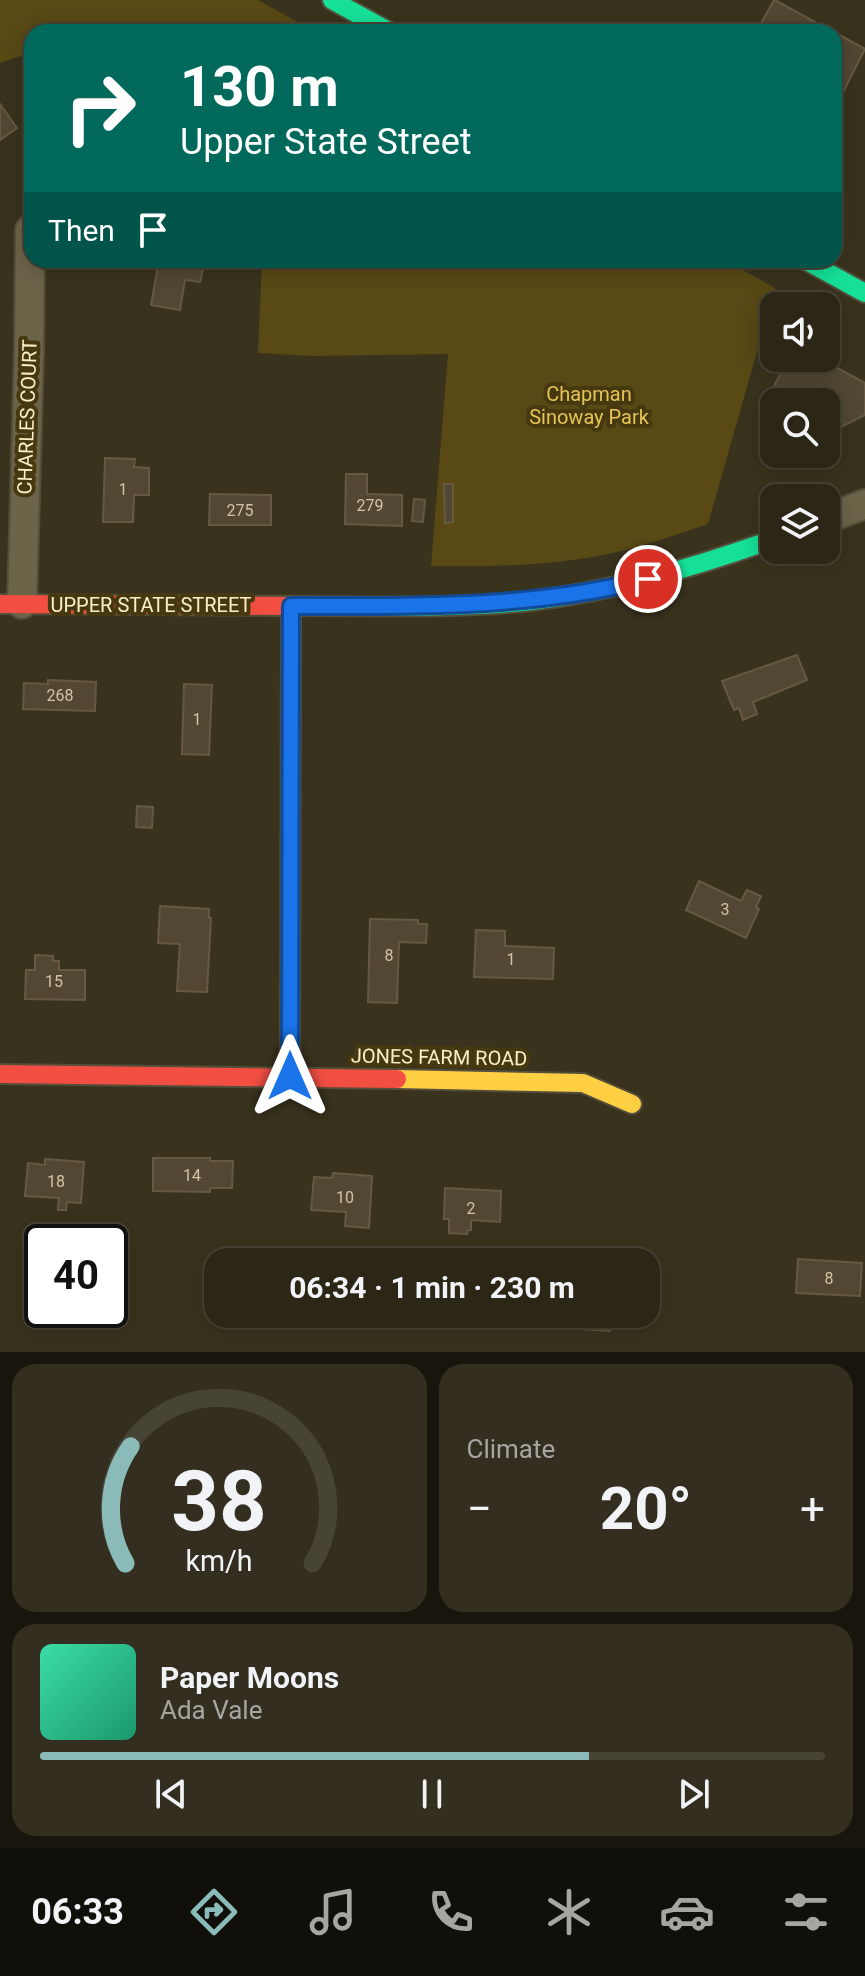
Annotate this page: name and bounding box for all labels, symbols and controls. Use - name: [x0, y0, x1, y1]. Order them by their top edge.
- text: 130 m: [180, 54, 339, 120]
- icon: right: [48, 56, 152, 160]
- text: Upper State Street: [180, 121, 472, 163]
- icon: arrive: [131, 208, 175, 252]
- text: Then: [48, 213, 115, 248]
- map controls: [760, 292, 840, 564]
- button: sound: [760, 292, 840, 372]
- street label: CHARLES COURT: [12, 339, 42, 495]
- park label: Chapman Sinoway Park: [529, 382, 650, 429]
- button: search: [760, 388, 840, 468]
- house number: 1: [119, 480, 128, 499]
- button: layers: [760, 484, 840, 564]
- house number: 279: [357, 496, 383, 515]
- house number: 275: [227, 501, 253, 520]
- pin: [614, 545, 682, 613]
- icon: arrive: [626, 557, 670, 601]
- street label: UPPER STATE STREET: [51, 593, 252, 617]
- house number: 268: [47, 686, 73, 705]
- house number: 1: [193, 710, 202, 729]
- house number: 3: [721, 900, 730, 919]
- house number: 8: [385, 946, 394, 965]
- house number: 1: [507, 950, 516, 969]
- house number: 15: [45, 972, 63, 991]
- position arrow: [248, 1034, 332, 1118]
- street label: JONES FARM ROAD: [351, 1043, 527, 1071]
- house number: 14: [183, 1166, 201, 1185]
- house number: 18: [47, 1172, 65, 1191]
- house number: 10: [336, 1188, 354, 1207]
- house number: 2: [467, 1199, 476, 1218]
- speed limit sign: 40: [24, 1224, 128, 1328]
- house number: 8: [825, 1269, 834, 1288]
- text: 06:34 · 1 min · 230 m: [289, 1270, 575, 1305]
- text: Climate: [467, 1434, 555, 1464]
- text: 38: [172, 1453, 267, 1550]
- text: 20°: [600, 1473, 692, 1544]
- text: −: [467, 1483, 492, 1535]
- text: +: [800, 1483, 825, 1535]
- text: km/h: [186, 1544, 253, 1578]
- text: Paper Moons: [160, 1660, 339, 1695]
- text: Ada Vale: [160, 1695, 262, 1725]
- icon: previous: [149, 1772, 193, 1816]
- icon: pause: [410, 1772, 454, 1816]
- icon: next: [672, 1772, 716, 1816]
- icon: directions: [186, 1884, 242, 1940]
- icon: music: [305, 1884, 361, 1940]
- icon: phone: [423, 1884, 479, 1940]
- icon: climate: [541, 1884, 597, 1940]
- icon: car: [659, 1884, 715, 1940]
- icon: filters: [778, 1884, 834, 1940]
- text: 06:33: [31, 1891, 124, 1933]

